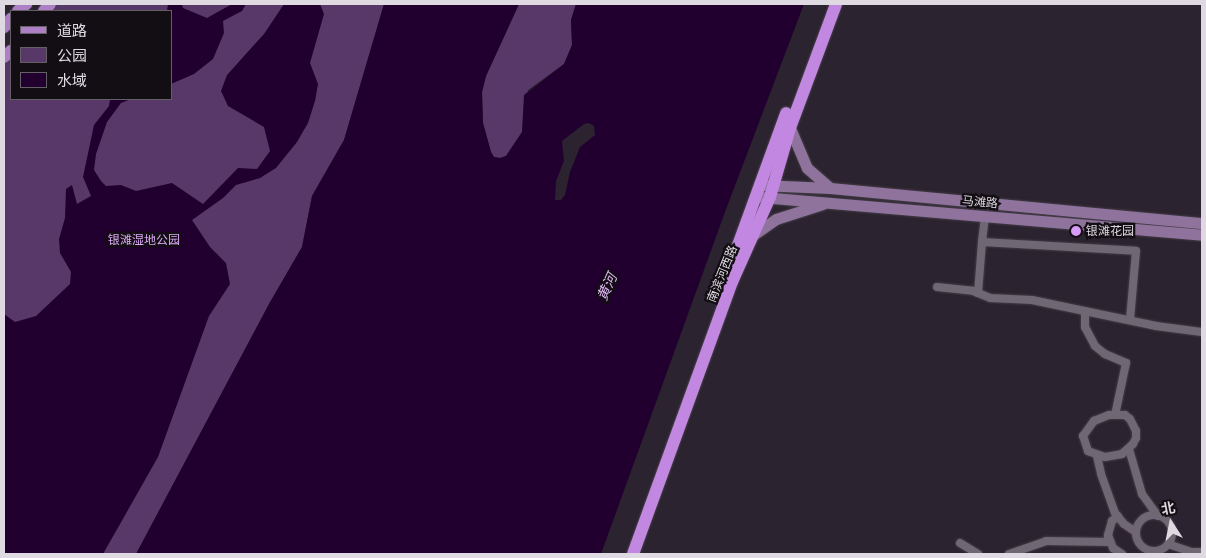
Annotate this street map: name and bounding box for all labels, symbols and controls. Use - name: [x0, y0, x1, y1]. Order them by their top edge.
- legend: [10, 10, 172, 100]
- text: 道路: [57, 21, 87, 39]
- text: 公园: [57, 46, 87, 64]
- text: 水域: [57, 71, 87, 89]
- street label: 马滩路: [961, 193, 999, 211]
- place label: 银滩花园: [1086, 224, 1134, 238]
- marker: 银滩花园: [1070, 225, 1082, 237]
- park label: 银滩湿地公园: [108, 233, 180, 247]
- street label: 南滨河西路: [704, 243, 740, 305]
- water label: 黄河: [594, 271, 620, 303]
- north arrow: [1146, 498, 1196, 548]
- text: 北: [1160, 498, 1177, 517]

